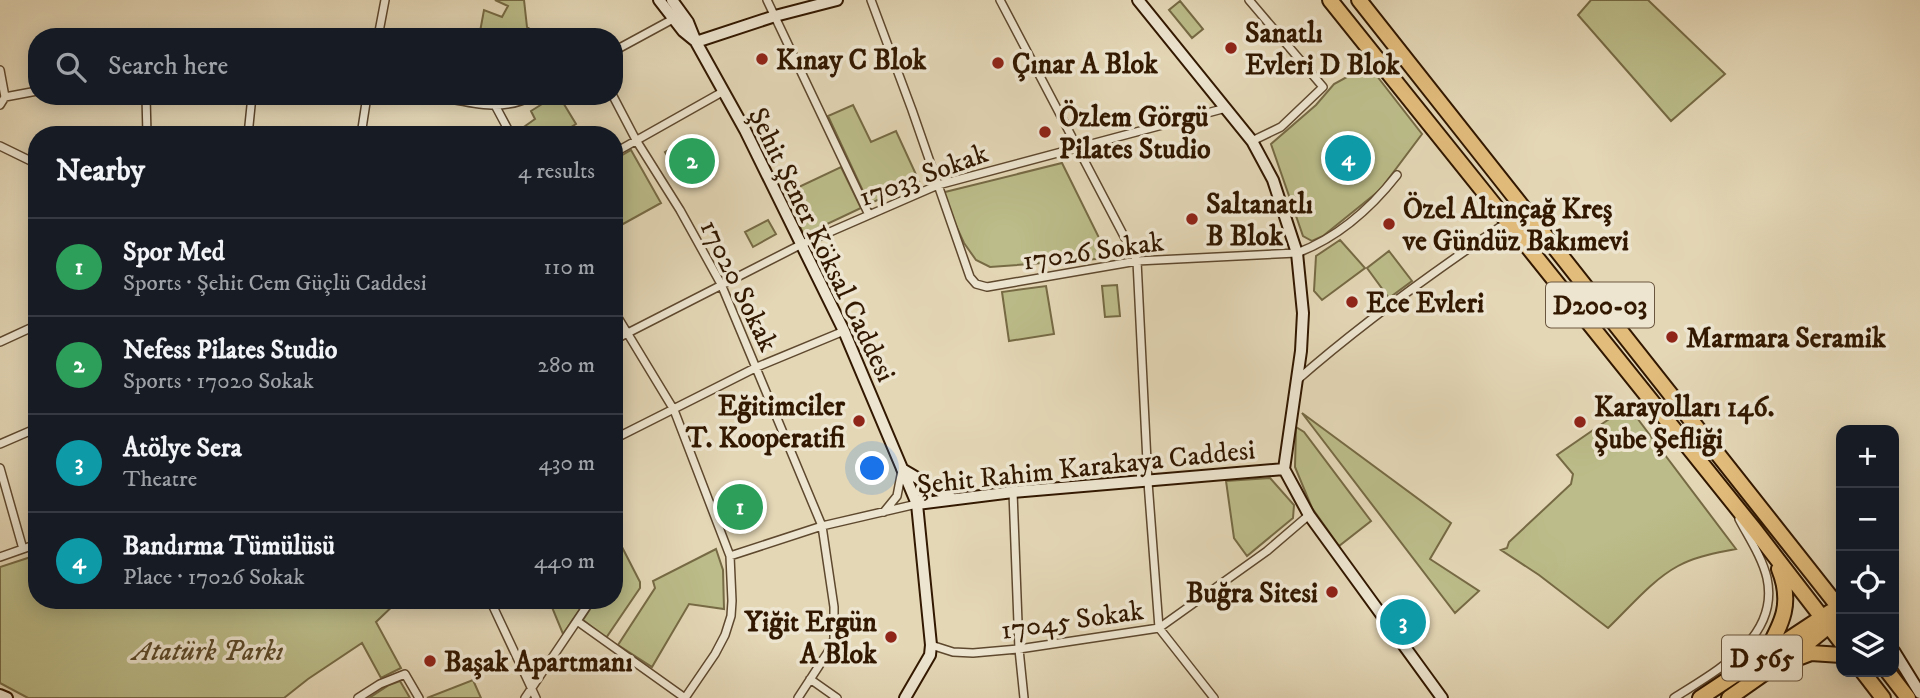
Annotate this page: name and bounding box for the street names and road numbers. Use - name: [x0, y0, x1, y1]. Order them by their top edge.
- street label: Şehit Şener Köksal Caddesi: [740, 102, 903, 388]
- street label: 17033 Sokak: [854, 136, 993, 215]
- street label: 17020 Sokak: [692, 214, 786, 358]
- street label: 17026 Sokak: [1020, 224, 1166, 279]
- road number: D200-03: [1546, 282, 1654, 328]
- street label: Şehit Rahim Karakaya Caddesi: [915, 432, 1257, 503]
- street label: 17045 Sokak: [999, 593, 1146, 648]
- road number: D 565: [1722, 636, 1802, 680]

